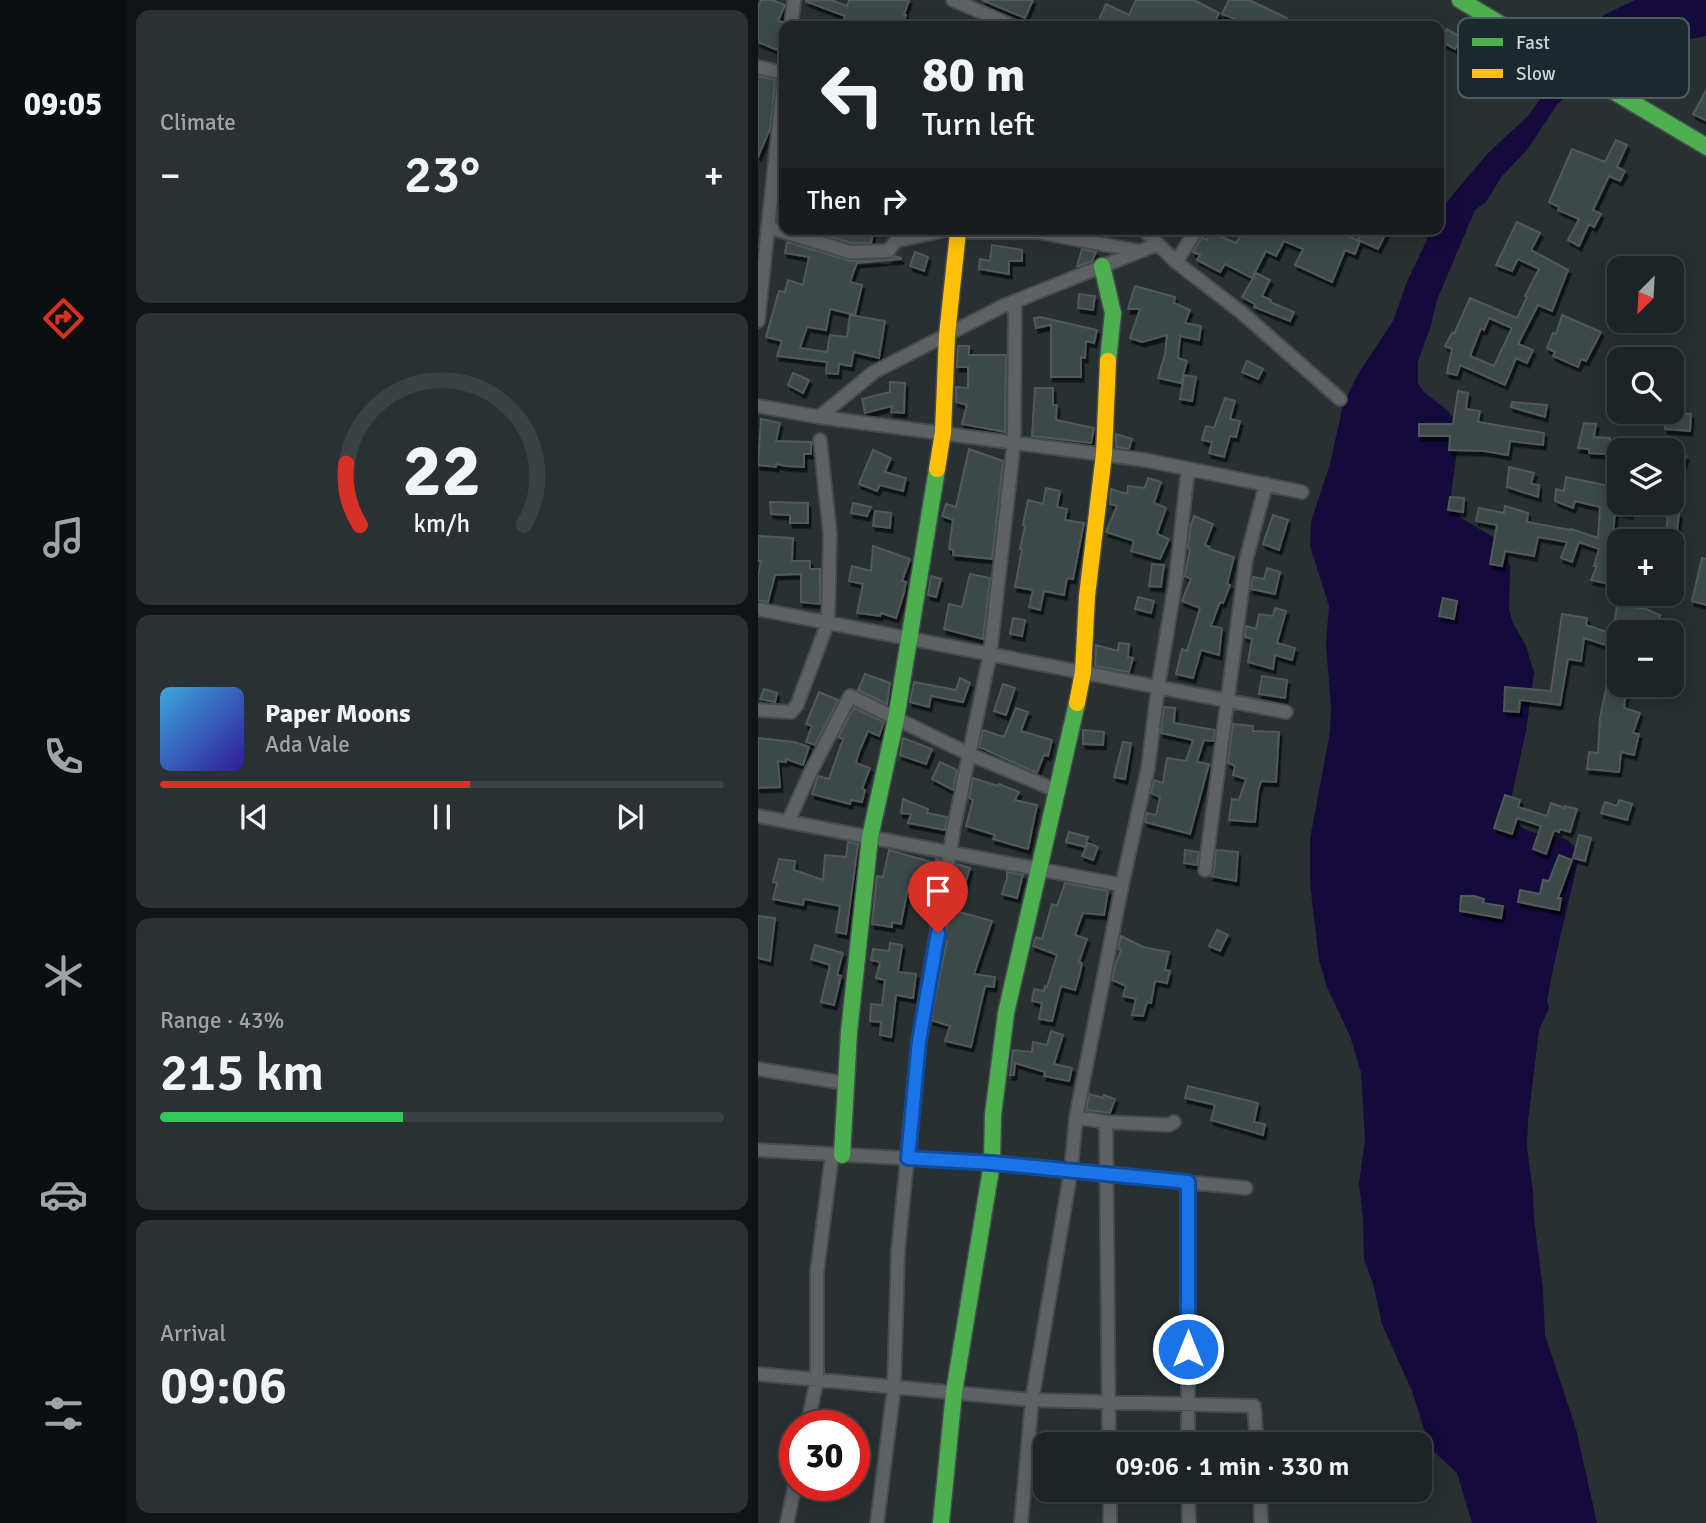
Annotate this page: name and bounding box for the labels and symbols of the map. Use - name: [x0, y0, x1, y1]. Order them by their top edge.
- legend: [1458, 18, 1689, 98]
- text: Fast: [1516, 31, 1550, 55]
- text: Slow: [1516, 62, 1556, 86]
- north arrow: [1607, 256, 1684, 332]
- pin: [908, 861, 968, 933]
- position arrow: [1151, 1312, 1225, 1386]
- speed limit sign: 30: [779, 1410, 870, 1501]

